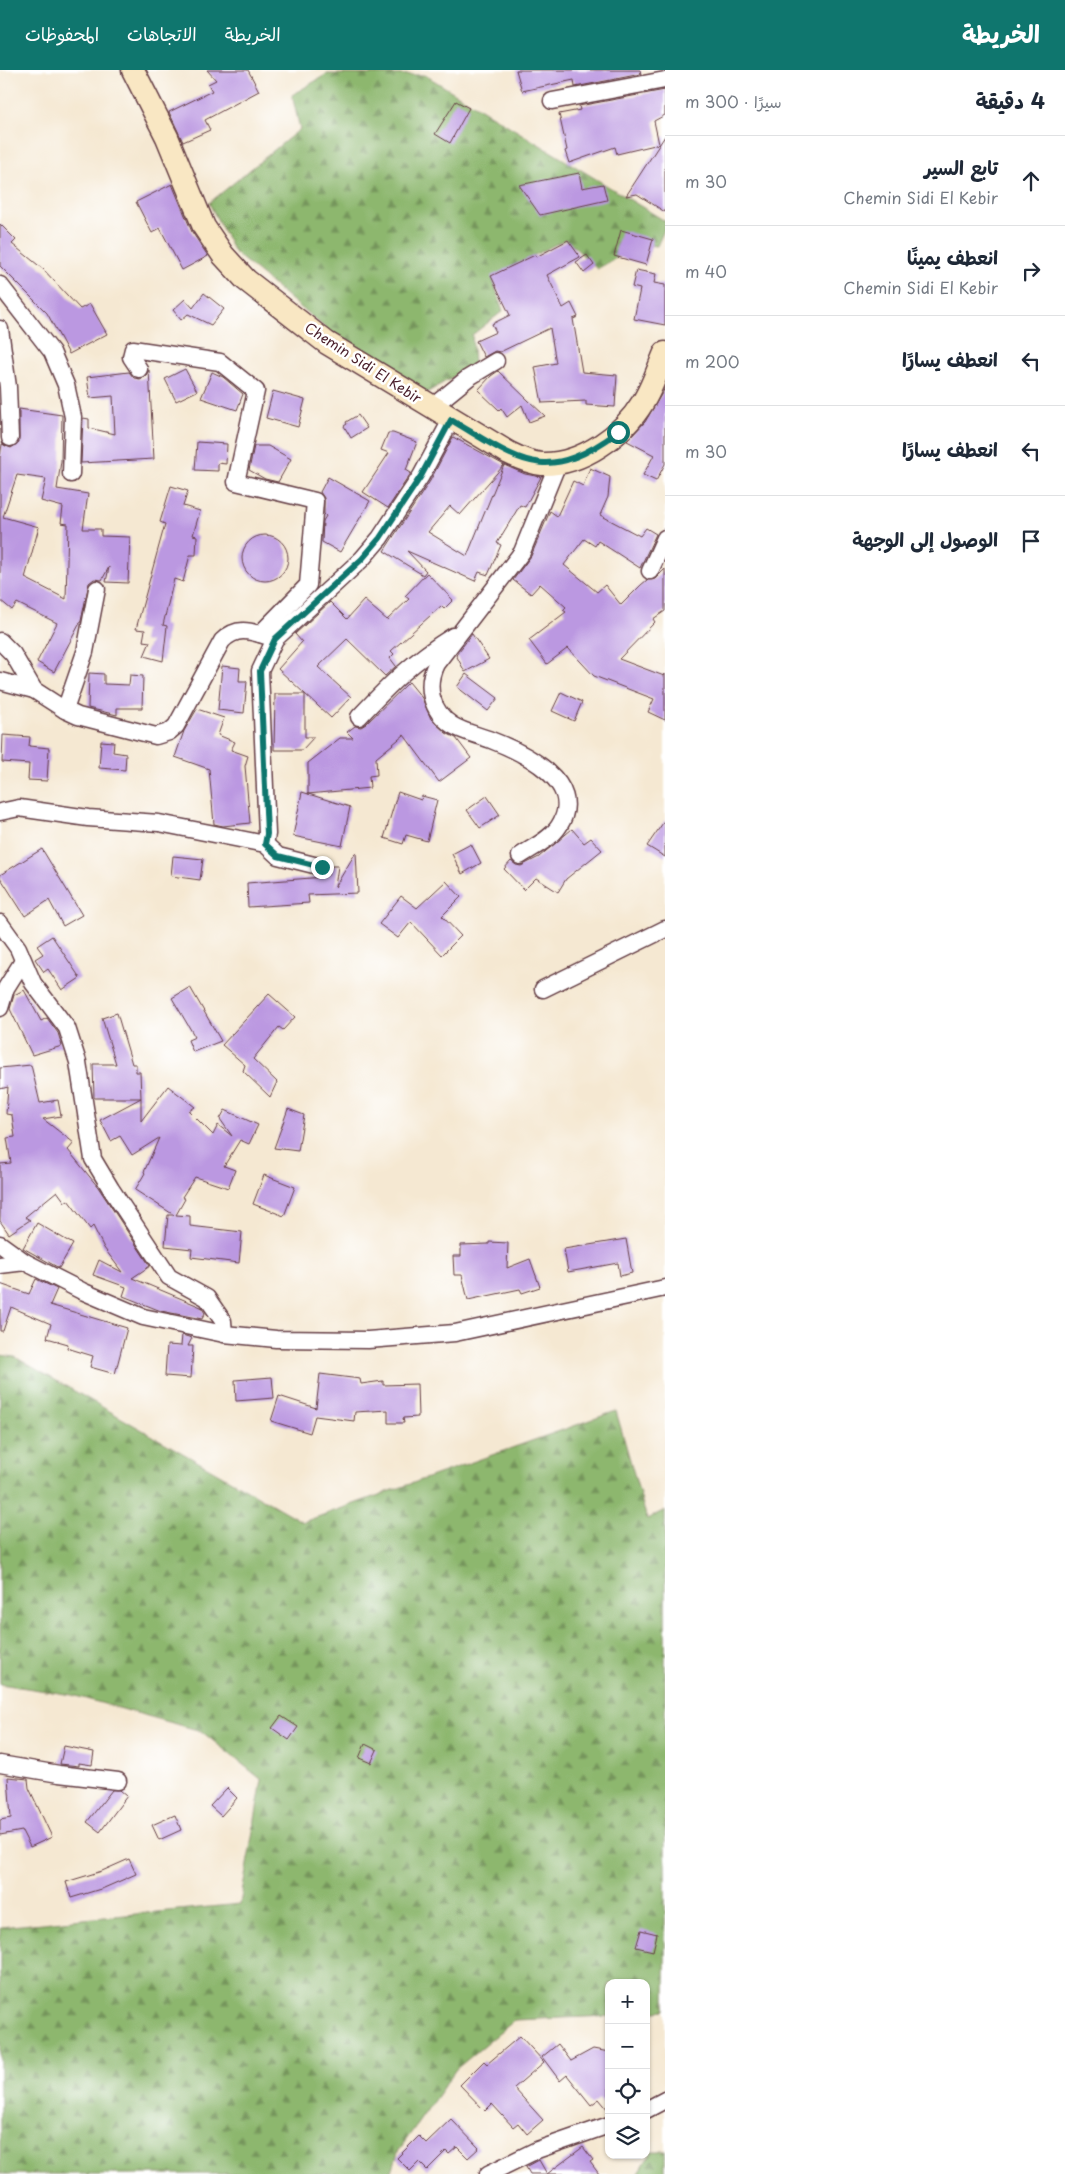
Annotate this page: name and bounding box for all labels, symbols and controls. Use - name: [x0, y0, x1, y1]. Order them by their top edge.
- text: الخريطة: [962, 15, 1040, 51]
- text: المحفوظات: [25, 20, 99, 47]
- text: الاتجاهات: [127, 20, 197, 47]
- text: الخريطة: [225, 20, 281, 47]
- text: 4 دقيقة: [976, 84, 1045, 116]
- text: سيرًا · 300 m: [685, 89, 782, 113]
- text: تابع السير: [924, 153, 998, 181]
- icon: ahead: [1017, 167, 1045, 195]
- text: 30 m: [685, 169, 727, 193]
- text: Chemin Sidi El Kebir: [843, 185, 998, 209]
- text: انعطف يمينًا: [907, 243, 998, 271]
- icon: right: [1017, 257, 1045, 285]
- text: 40 m: [685, 259, 727, 283]
- text: Chemin Sidi El Kebir: [843, 275, 998, 299]
- street label: Chemin Sidi El Kebir: [301, 317, 426, 409]
- text: انعطف يسارًا: [902, 345, 998, 373]
- icon: left: [1017, 347, 1045, 375]
- text: 200 m: [685, 349, 739, 373]
- route start: [607, 421, 630, 444]
- text: انعطف يسارًا: [902, 435, 998, 463]
- icon: left: [1017, 437, 1045, 465]
- text: 30 m: [685, 439, 727, 463]
- text: الوصول إلى الوجهة: [852, 525, 998, 553]
- icon: arrive: [1017, 527, 1045, 555]
- route end: [311, 856, 334, 879]
- map controls: [605, 1979, 650, 2159]
- button: +: [605, 1979, 650, 2024]
- button: −: [605, 2024, 650, 2069]
- button: locate: [605, 2069, 650, 2114]
- button: layers: [605, 2114, 650, 2159]

